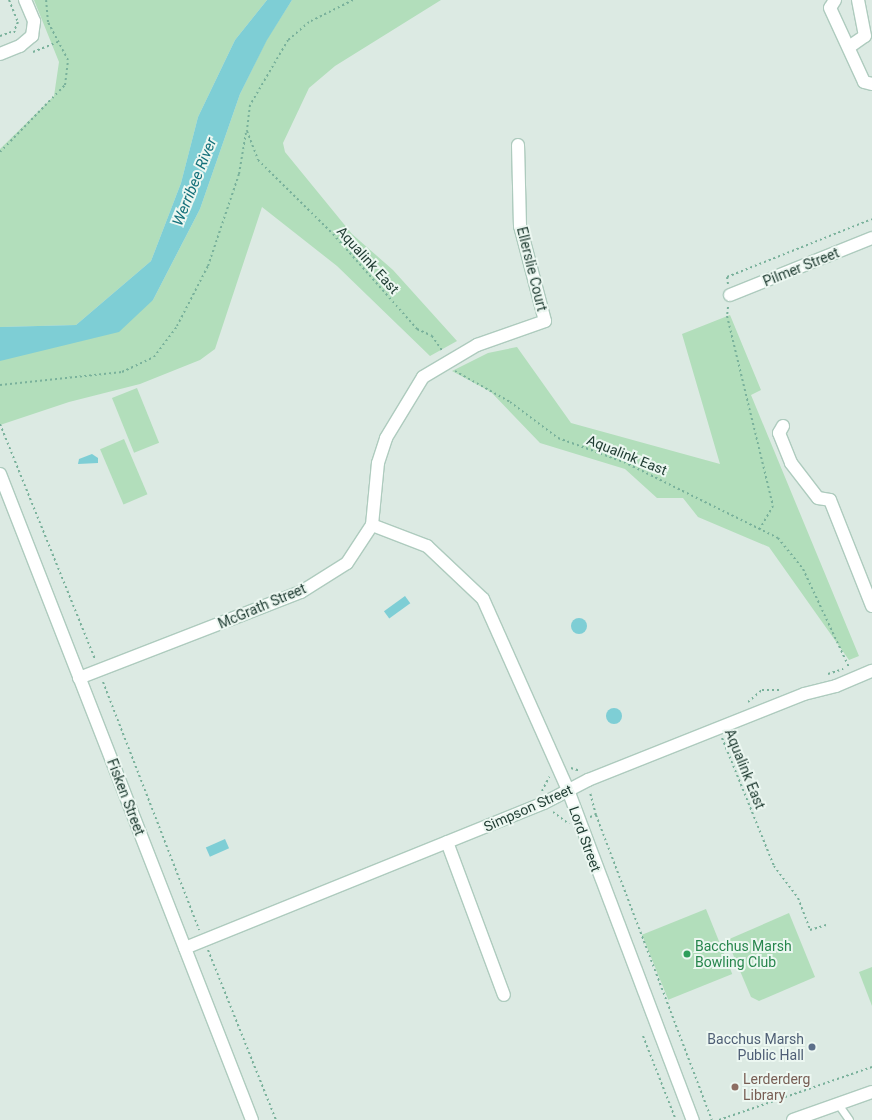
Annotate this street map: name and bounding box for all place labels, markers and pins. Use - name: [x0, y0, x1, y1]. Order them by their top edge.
- place label: Bacchus Marsh Bowling Club: [695, 938, 792, 970]
- marker: Bacchus Marsh Bowling Club: [682, 949, 692, 959]
- place label: Bacchus Marsh Public Hall: [707, 1031, 804, 1064]
- marker: Bacchus Marsh Public Hall: [807, 1042, 817, 1052]
- place label: Lerderderg Library: [743, 1071, 810, 1104]
- marker: Lerderderg Library: [730, 1082, 740, 1092]

